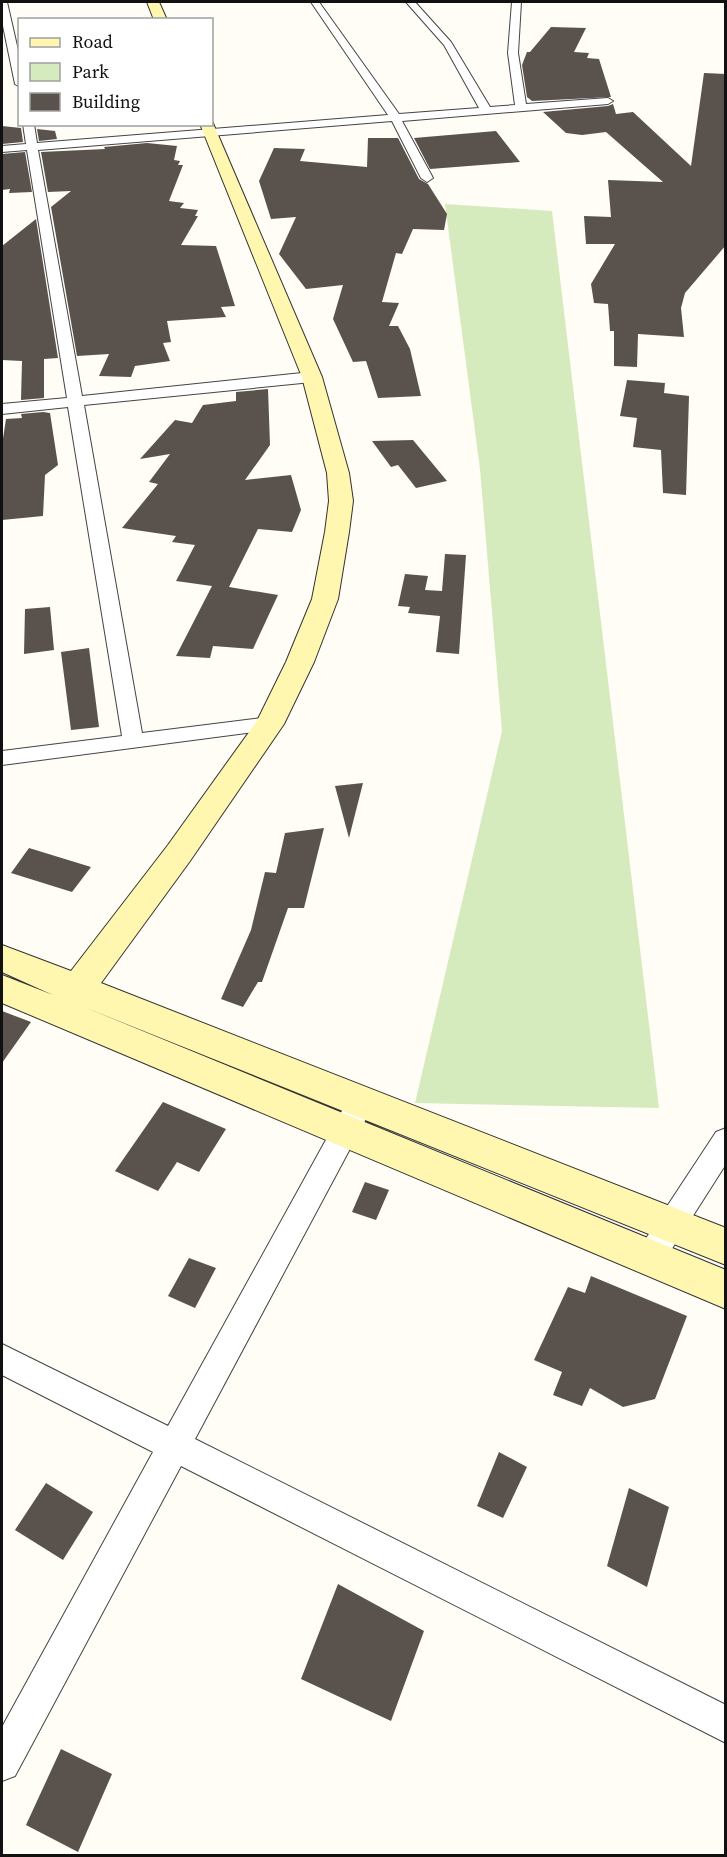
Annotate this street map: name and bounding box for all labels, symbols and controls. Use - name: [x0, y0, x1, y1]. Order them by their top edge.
- legend: [18, 18, 213, 126]
- text: Road: [72, 29, 113, 54]
- text: Park: [72, 59, 109, 84]
- text: Building: [72, 89, 140, 114]

